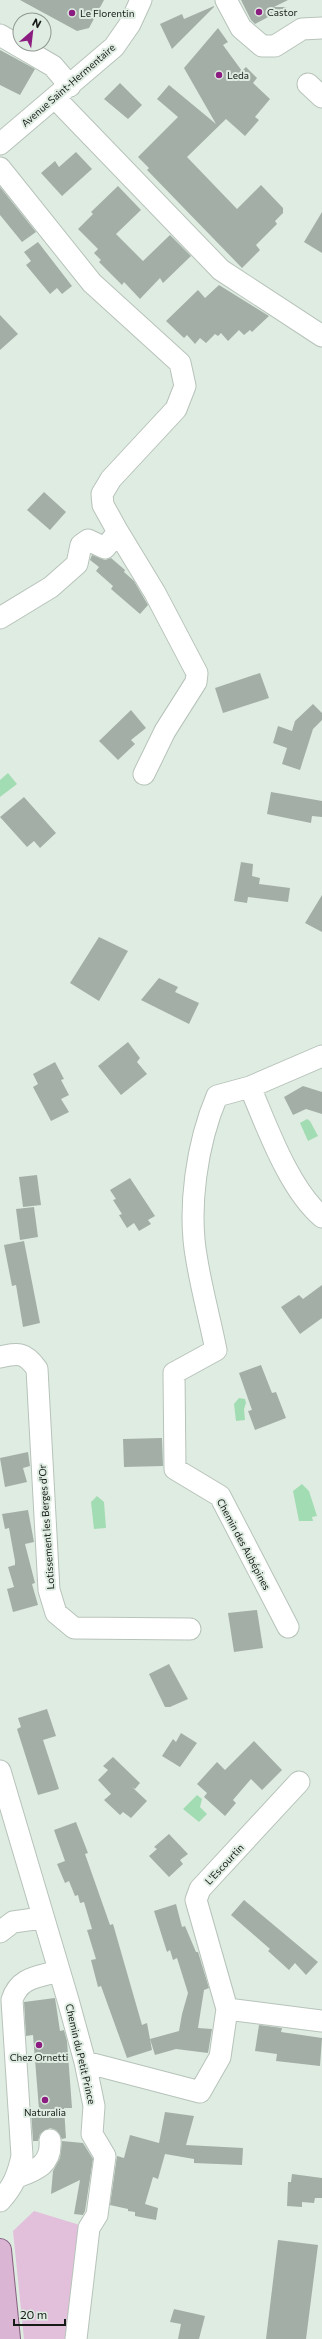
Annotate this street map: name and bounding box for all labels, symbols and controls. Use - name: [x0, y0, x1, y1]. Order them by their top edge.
- place label: Castor: [267, 6, 298, 18]
- place label: Le Florentin: [80, 7, 134, 19]
- marker: Castor: [254, 7, 264, 17]
- marker: Le Florentin: [67, 8, 77, 18]
- north arrow: [12, 12, 52, 52]
- text: N: [30, 15, 44, 30]
- street label: Avenue Saint-Hermentaire: [19, 41, 117, 129]
- place label: Leda: [227, 69, 249, 81]
- marker: Leda: [214, 70, 224, 80]
- street label: Lotissement les Berges d'Or: [36, 1464, 56, 1590]
- street label: Chemin des Aubépines: [215, 1496, 273, 1592]
- street label: L'Escourtin: [202, 1841, 246, 1887]
- street label: Chemin du Petit Prince: [64, 2003, 98, 2105]
- marker: Chez Ornetti: [34, 2040, 44, 2050]
- place label: Chez Ornetti: [10, 2051, 68, 2063]
- marker: Naturalia: [40, 2095, 50, 2105]
- place label: Naturalia: [24, 2106, 66, 2118]
- scale bar: [14, 2301, 65, 2327]
- text: 20 m: [20, 2307, 47, 2321]

